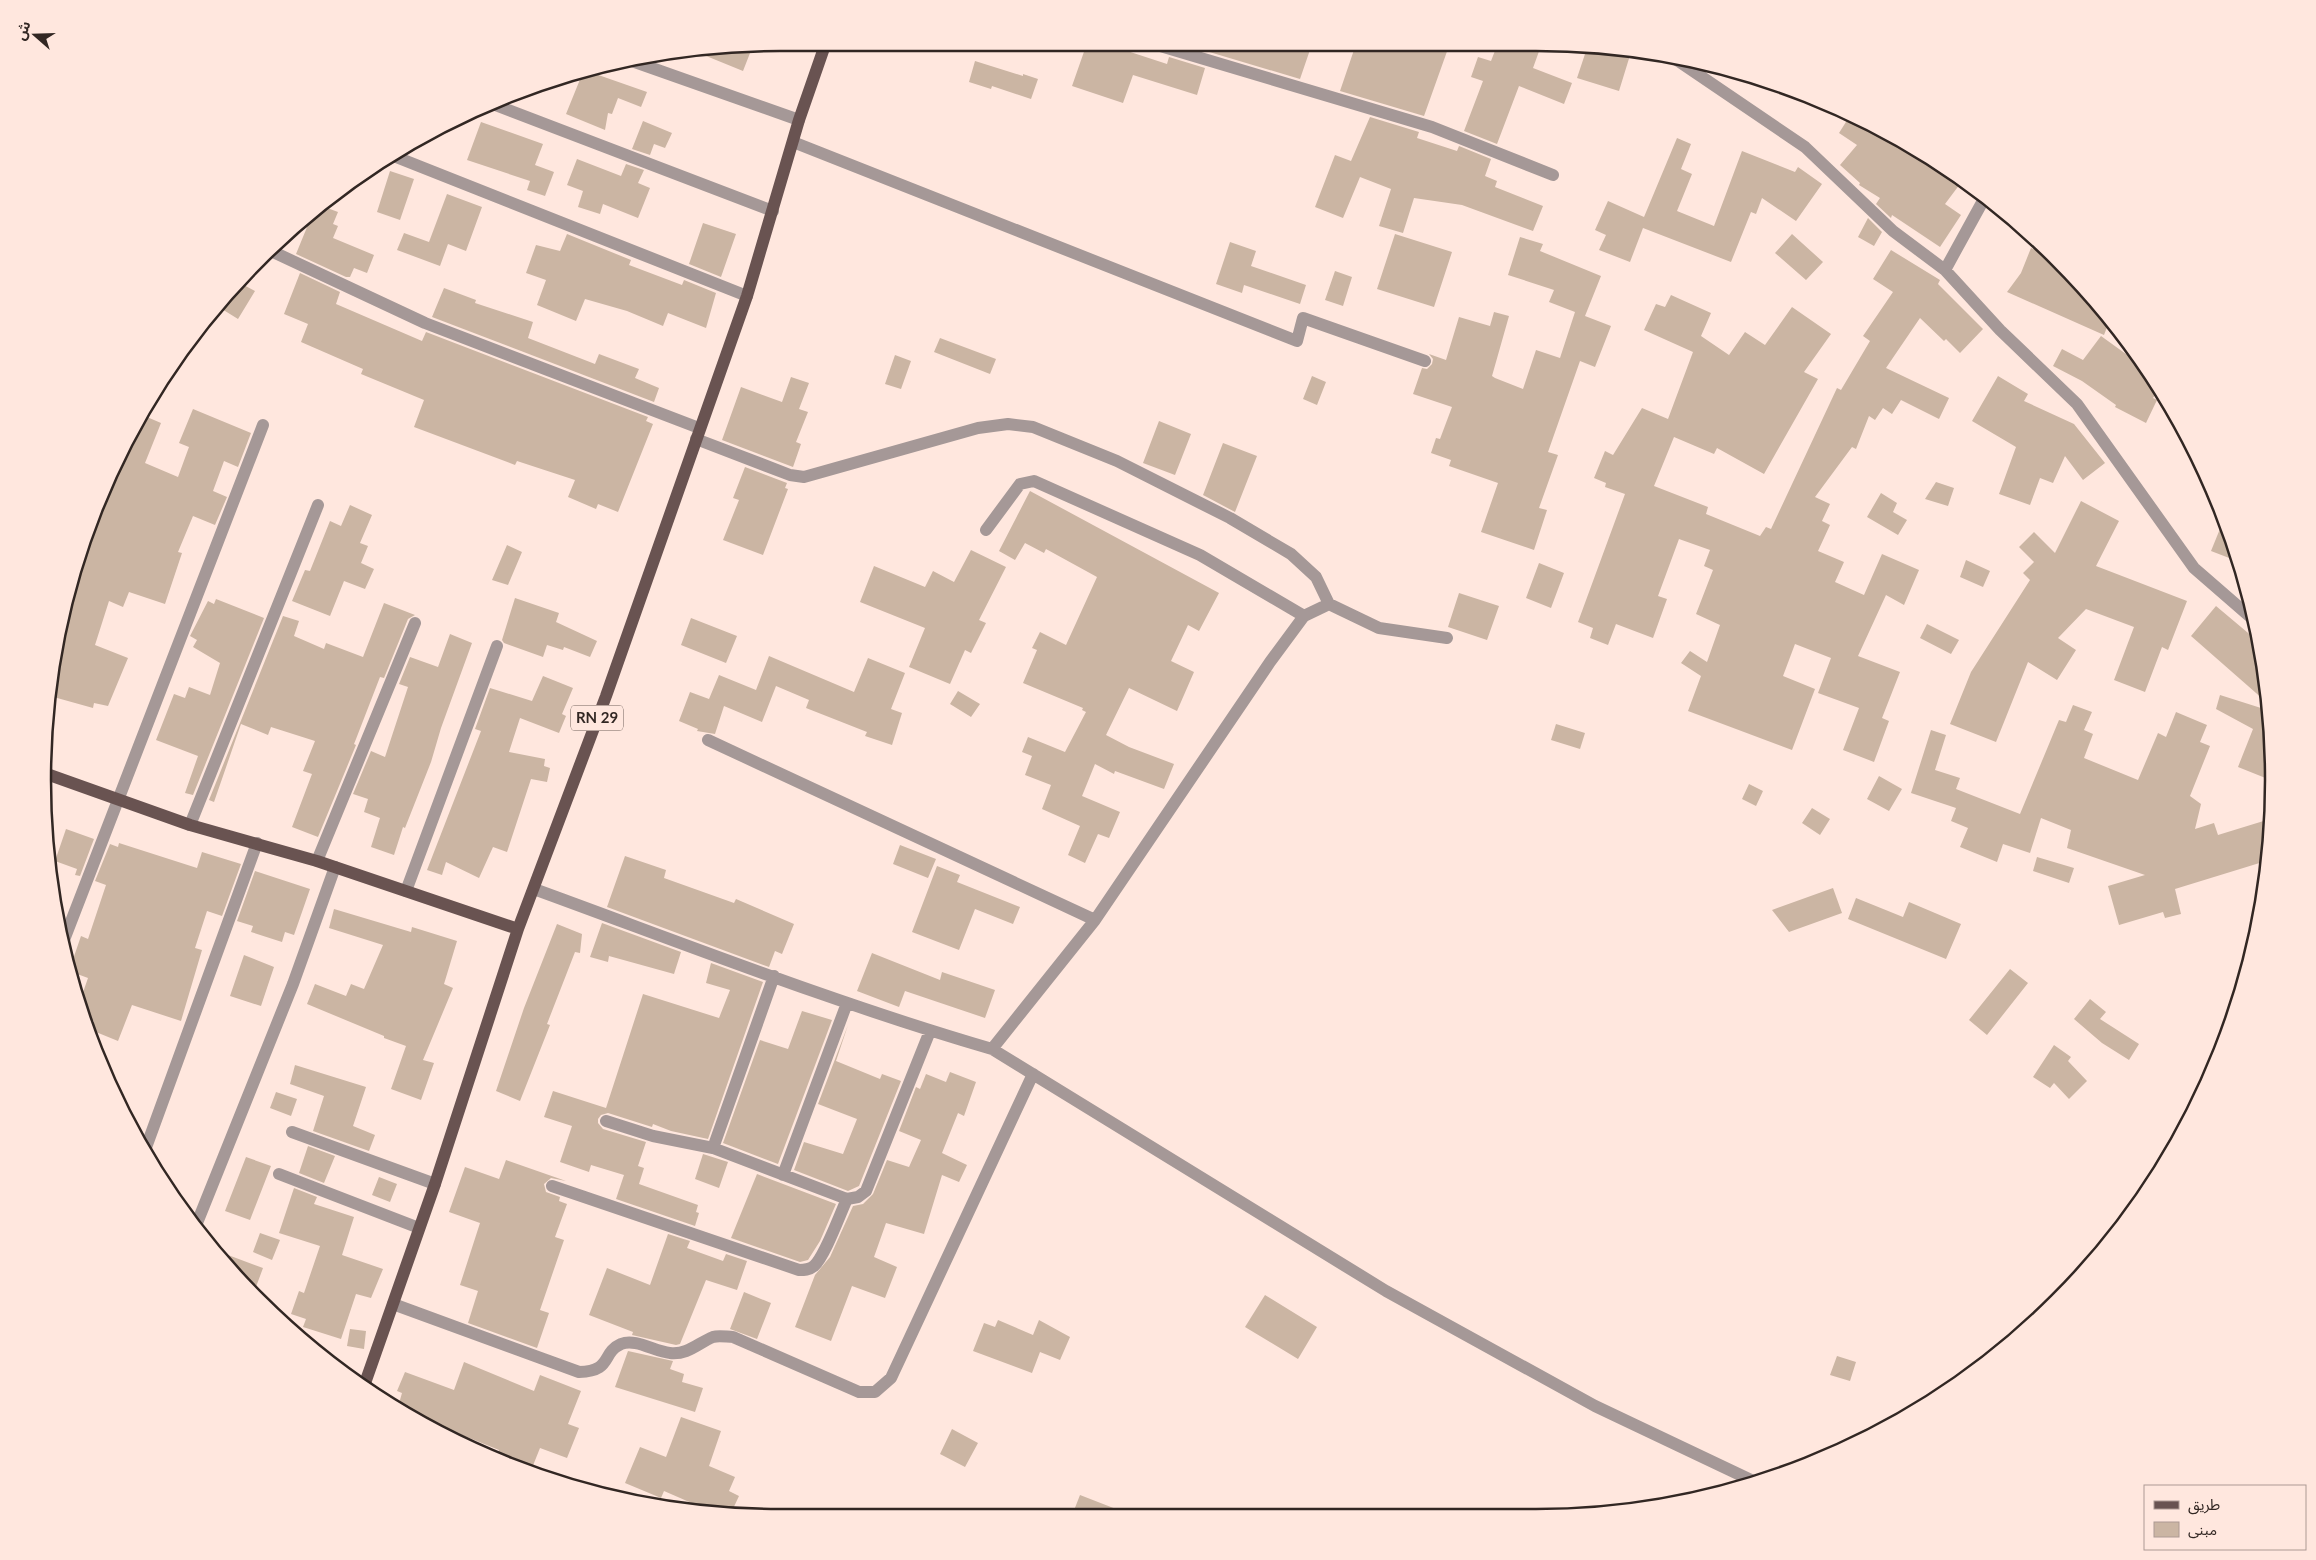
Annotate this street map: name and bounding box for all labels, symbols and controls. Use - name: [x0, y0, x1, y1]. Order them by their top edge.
- north arrow: [10, 10, 60, 60]
- text: ش: [11, 18, 34, 42]
- road number: RN 29: [571, 706, 623, 730]
- legend: [2144, 1485, 2306, 1550]
- text: طريق: [2188, 1495, 2220, 1515]
- text: مبنى: [2188, 1520, 2217, 1539]

